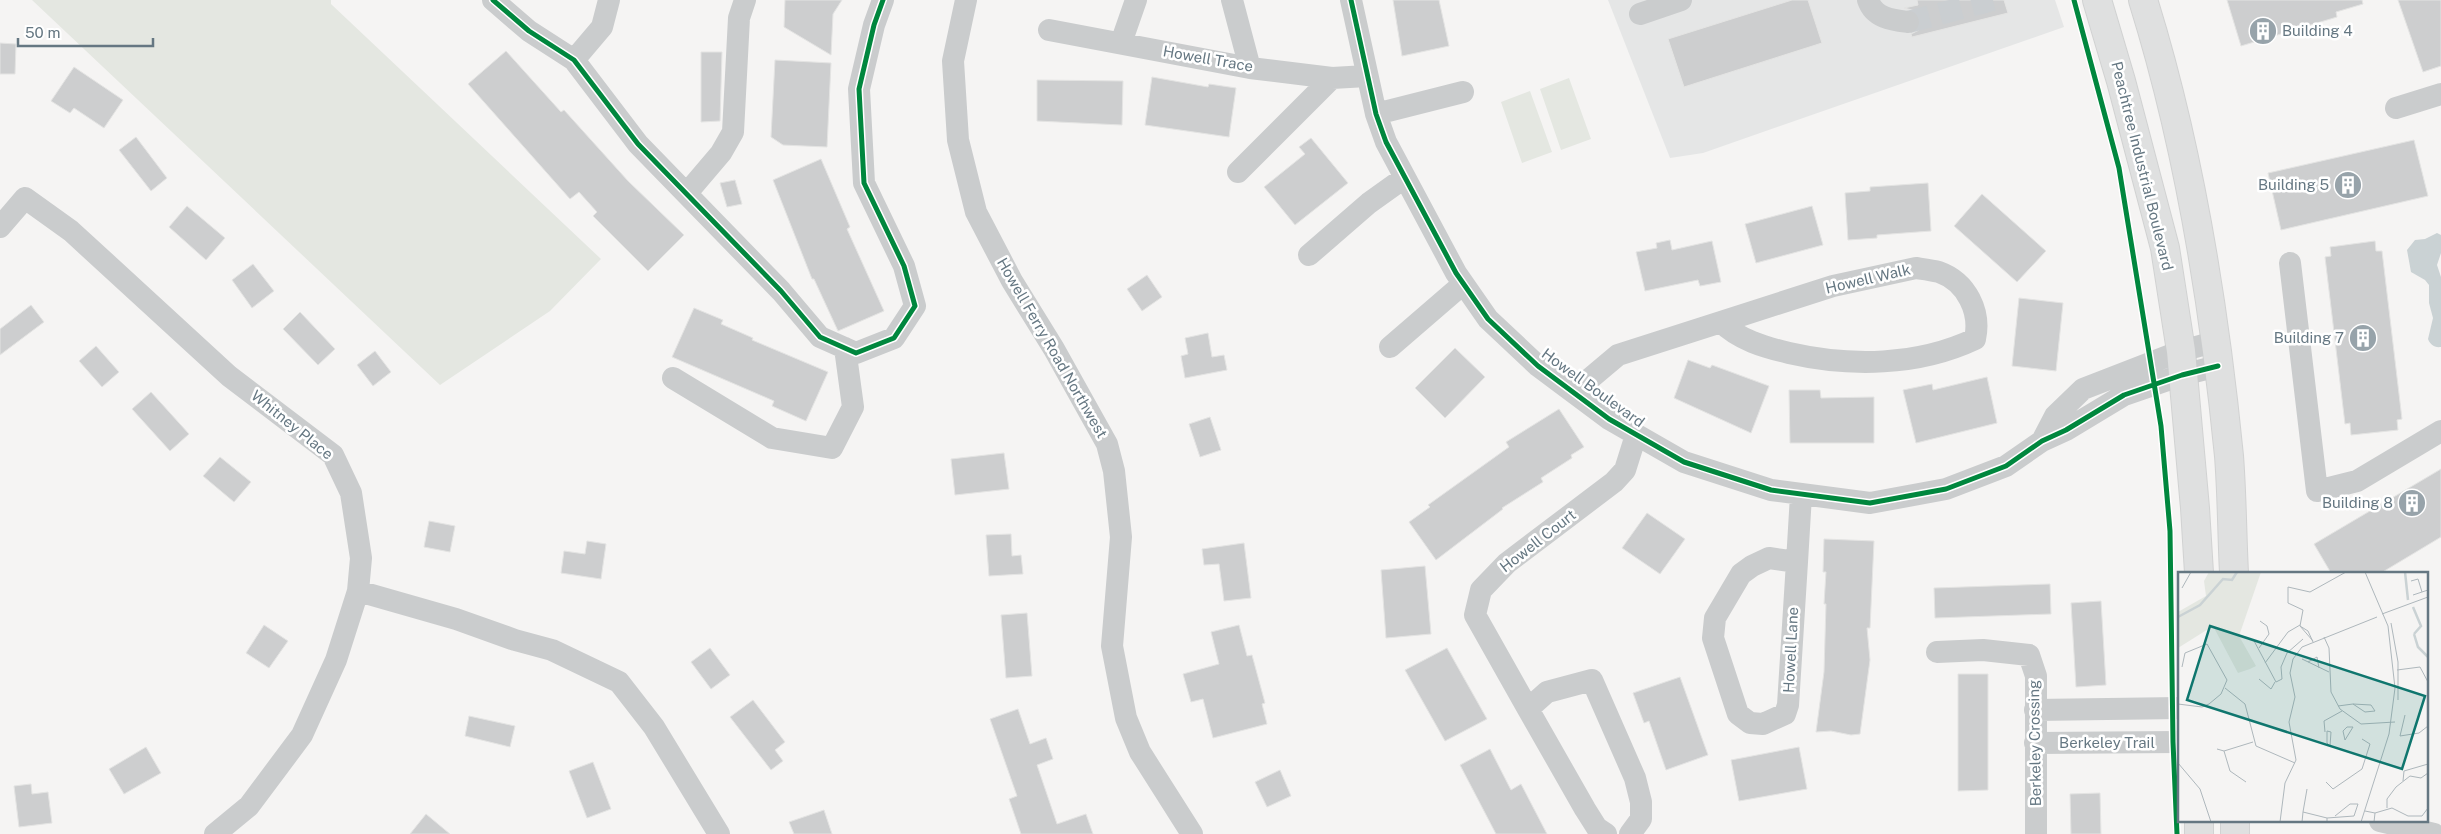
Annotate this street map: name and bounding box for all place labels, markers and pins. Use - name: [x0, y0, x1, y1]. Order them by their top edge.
- building icon: Building 4: [2248, 16, 2278, 46]
- place label: Building 4: [2282, 22, 2353, 39]
- building icon: Building 5: [2333, 170, 2363, 200]
- place label: Building 5: [2258, 176, 2329, 193]
- building icon: Building 7: [2348, 323, 2378, 353]
- place label: Building 7: [2274, 329, 2344, 346]
- building icon: Building 8: [2397, 488, 2427, 518]
- place label: Building 8: [2322, 494, 2393, 511]

